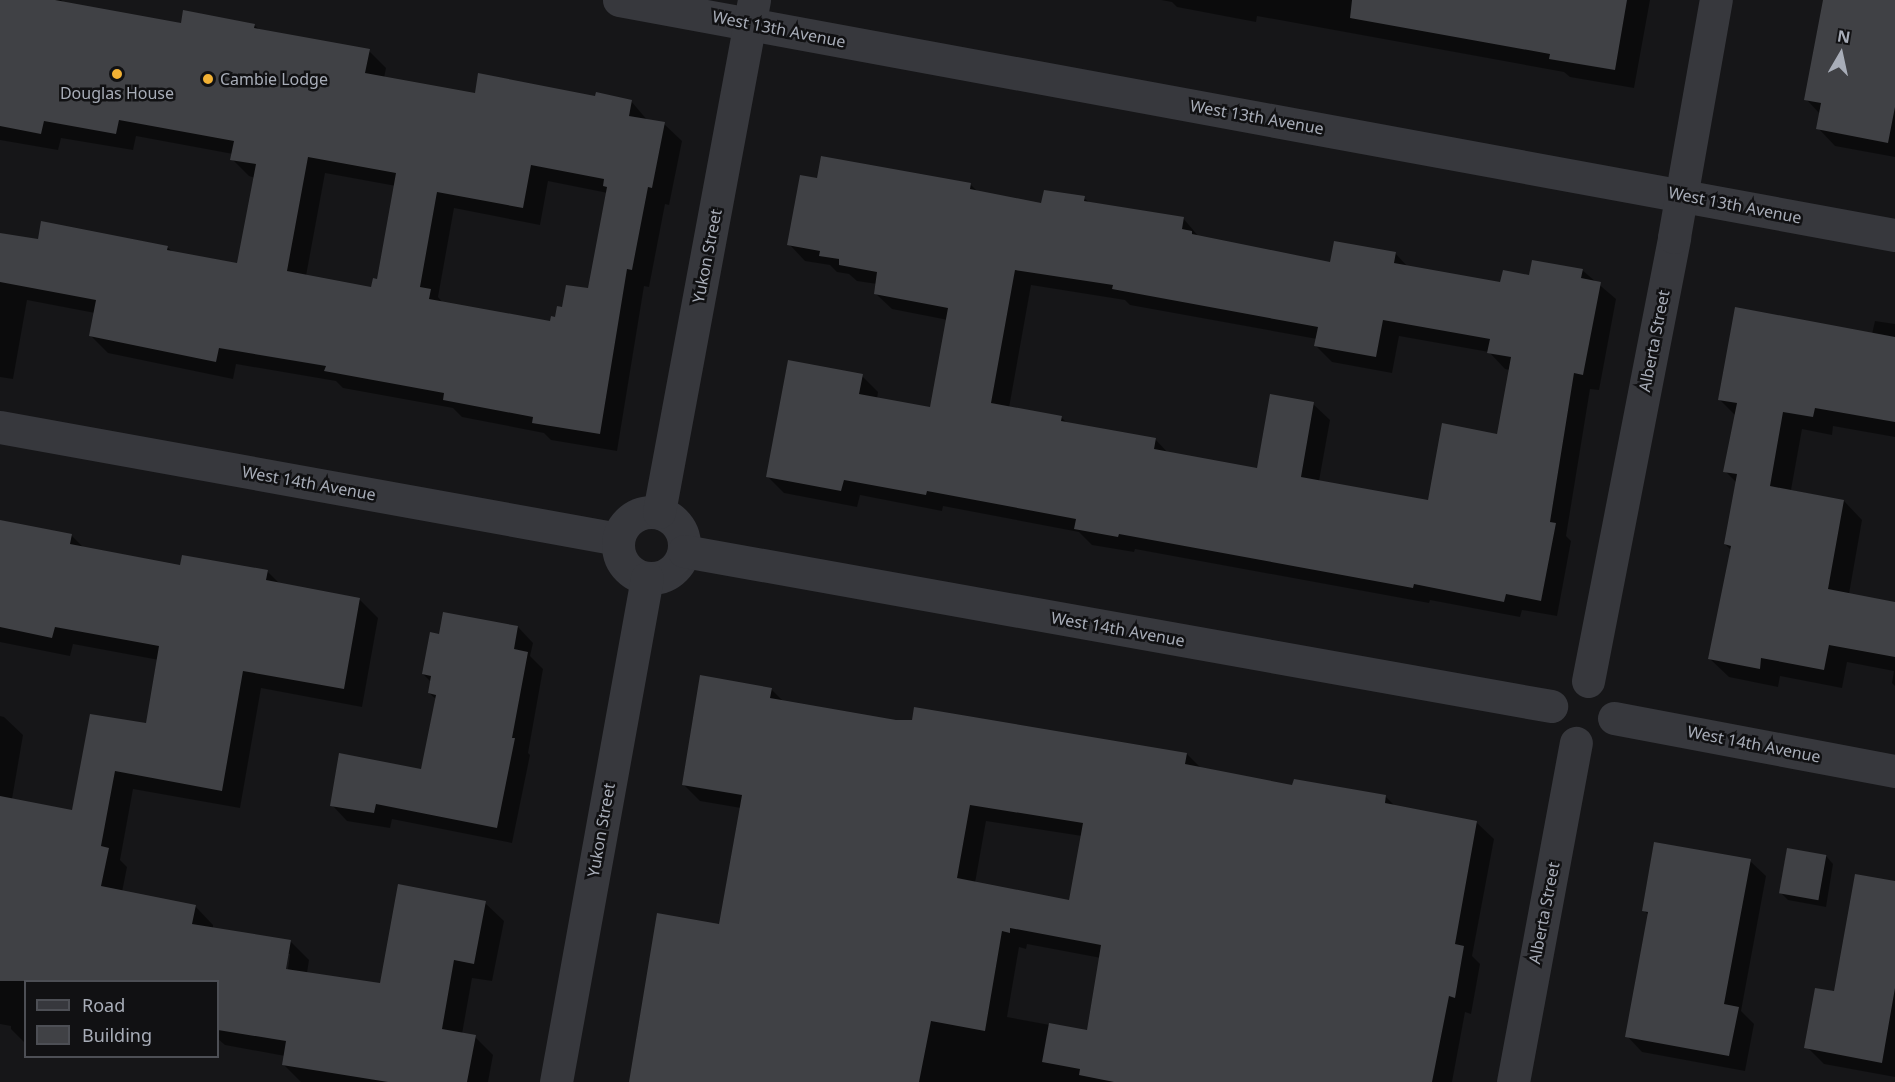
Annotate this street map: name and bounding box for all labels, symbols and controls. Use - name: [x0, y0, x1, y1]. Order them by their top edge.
- street label: West 13th Avenue: [711, 7, 847, 51]
- north arrow: [1811, 24, 1871, 84]
- text: N: [1836, 24, 1852, 48]
- marker: Douglas House: [110, 67, 124, 81]
- place label: Cambie Lodge: [220, 69, 328, 89]
- marker: Cambie Lodge: [201, 72, 215, 86]
- place label: Douglas House: [60, 83, 174, 103]
- street label: West 13th Avenue: [1189, 96, 1325, 138]
- street label: West 13th Avenue: [1667, 183, 1803, 227]
- street label: Yukon Street: [688, 207, 726, 305]
- street label: Alberta Street: [1635, 288, 1673, 394]
- street label: West 14th Avenue: [241, 462, 377, 504]
- street label: West 14th Avenue: [1050, 608, 1186, 650]
- street label: West 14th Avenue: [1686, 722, 1822, 766]
- street label: Yukon Street: [583, 781, 619, 879]
- street label: Alberta Street: [1525, 860, 1563, 966]
- legend: [24, 980, 219, 1058]
- text: Road: [82, 993, 125, 1017]
- text: Building: [82, 1023, 152, 1047]

